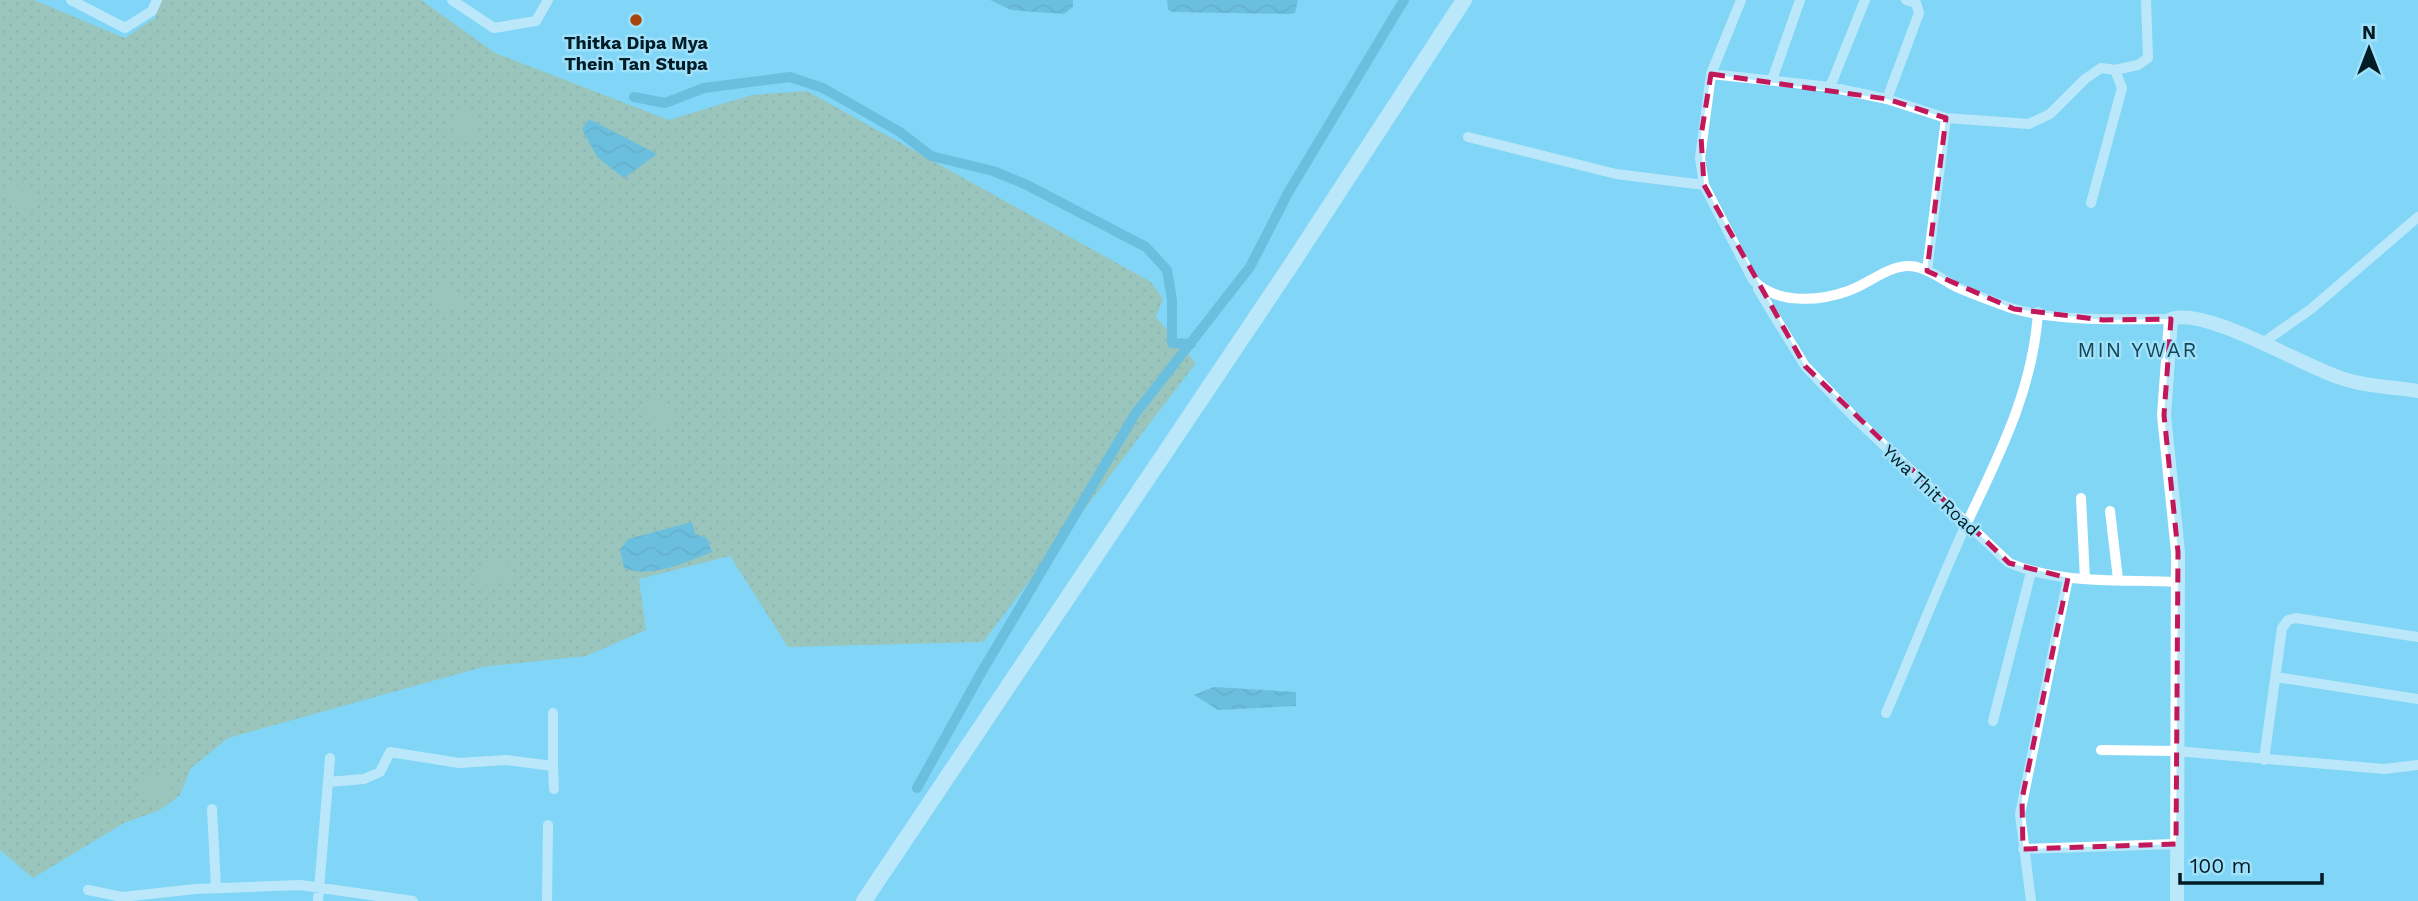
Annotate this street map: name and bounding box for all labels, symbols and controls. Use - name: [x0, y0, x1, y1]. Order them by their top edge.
- marker: Thitka Dipa Mya Thein Tan Stupa: [628, 12, 644, 28]
- north arrow: [2334, 14, 2404, 84]
- text: N: [2362, 21, 2376, 44]
- place label: Thitka Dipa Mya Thein Tan Stupa: [564, 32, 709, 74]
- district label: MIN YWAR: [2077, 337, 2199, 362]
- street label: Ywa Thit Road: [1878, 440, 1984, 540]
- scale bar: [2180, 842, 2322, 886]
- text: 100 m: [2190, 853, 2252, 878]

